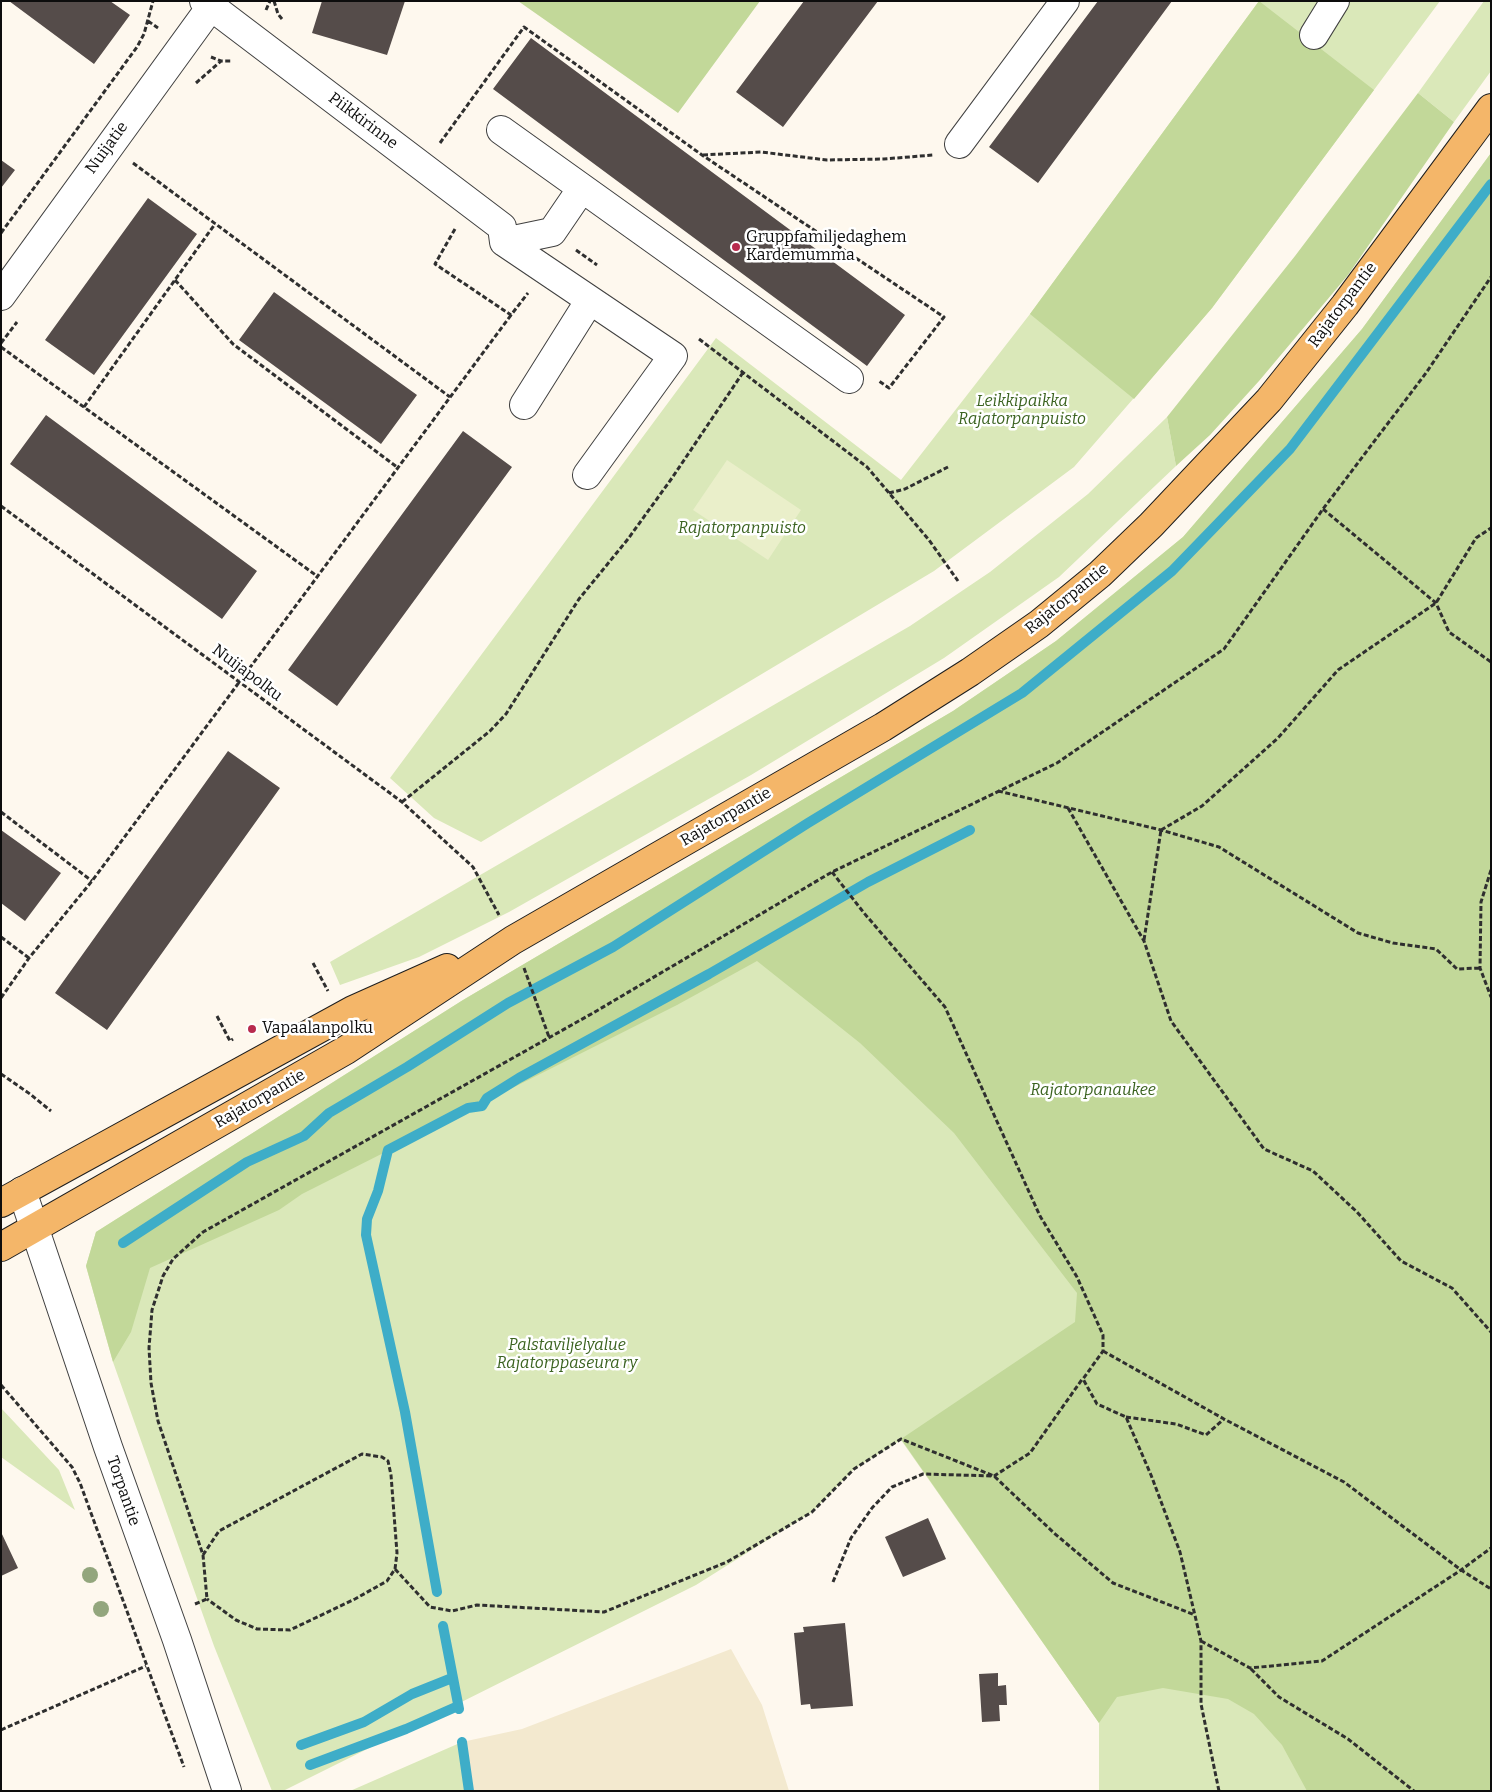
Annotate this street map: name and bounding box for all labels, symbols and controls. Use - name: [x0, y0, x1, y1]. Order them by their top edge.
- street label: Piikkirinne: [325, 89, 401, 153]
- street label: Nuijatie: [82, 118, 132, 178]
- place label: Gruppfamiljedaghem Kardemumma: [746, 228, 907, 266]
- marker: Gruppfamiljedaghem Kardemumma: [730, 241, 742, 253]
- street label: Rajatorpantie: [1305, 259, 1381, 351]
- park label: Leikkipaikka Rajatorpanpuisto: [958, 392, 1086, 430]
- park label: Rajatorpanpuisto: [678, 519, 806, 539]
- street label: Rajatorpantie: [1022, 560, 1112, 638]
- street label: Nuijapolku: [208, 640, 286, 706]
- street label: Rajatorpantie: [677, 783, 775, 851]
- place label: Vapaalanpolku: [262, 1019, 373, 1039]
- marker: Vapaalanpolku: [246, 1023, 258, 1035]
- street label: Rajatorpantie: [211, 1065, 309, 1133]
- park label: Rajatorpanaukee: [1030, 1081, 1156, 1101]
- park label: Palstaviljelyalue Rajatorppaseura ry: [497, 1336, 637, 1374]
- street label: Torpantie: [102, 1454, 144, 1528]

